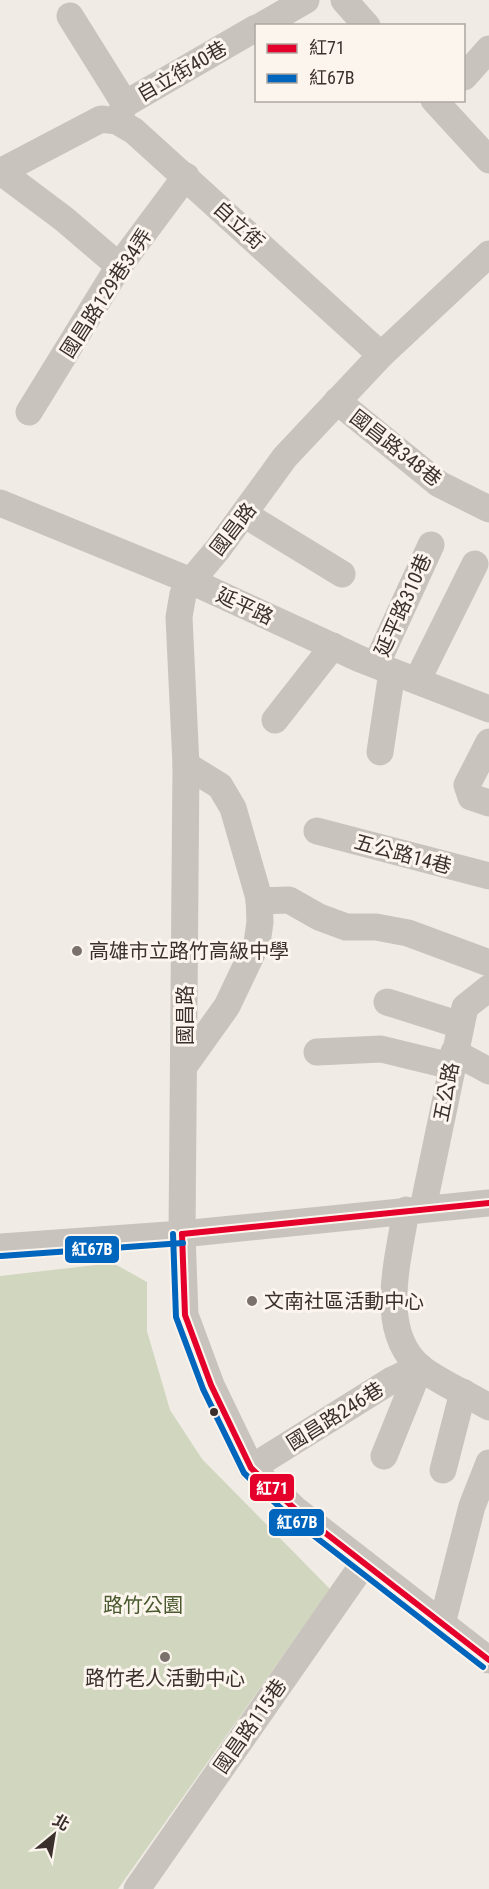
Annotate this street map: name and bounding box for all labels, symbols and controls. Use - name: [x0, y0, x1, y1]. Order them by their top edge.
- legend: [255, 24, 465, 102]
- street label: 自立街40巷: [133, 36, 231, 106]
- text: 紅71: [309, 37, 345, 58]
- text: 紅67B: [309, 67, 355, 88]
- street label: 自立街: [209, 196, 269, 254]
- street label: 國昌路129巷34弄: [55, 224, 157, 362]
- street label: 國昌路348巷: [345, 405, 447, 491]
- street label: 國昌路: [205, 498, 261, 560]
- street label: 延平路310巷: [370, 550, 436, 660]
- street label: 延平路: [213, 582, 277, 630]
- street label: 五公路14巷: [352, 830, 454, 878]
- place label: 高雄市立路竹高級中學: [89, 939, 289, 963]
- marker: 高雄市立路竹高級中學: [70, 944, 84, 958]
- street label: 國昌路: [173, 985, 197, 1045]
- street label: 五公路: [428, 1060, 464, 1124]
- line badge: 紅67B: [64, 1235, 120, 1264]
- text: 紅67B: [71, 1240, 113, 1259]
- place label: 文南社區活動中心: [264, 1289, 424, 1313]
- marker: 文南社區活動中心: [245, 1294, 259, 1308]
- street label: 國昌路246巷: [282, 1377, 388, 1455]
- unlabelled marker: [208, 1406, 220, 1418]
- line badge: 紅71: [249, 1473, 295, 1502]
- text: 紅71: [256, 1479, 288, 1498]
- line badge: 紅67B: [268, 1508, 325, 1537]
- text: 紅67B: [276, 1513, 318, 1532]
- park label: 路竹公園: [103, 1593, 183, 1617]
- marker: 路竹老人活動中心: [158, 1650, 172, 1664]
- place label: 路竹老人活動中心: [85, 1666, 245, 1690]
- street label: 國昌路115巷: [209, 1674, 291, 1778]
- north arrow: [24, 1805, 84, 1865]
- text: 北: [50, 1810, 73, 1835]

